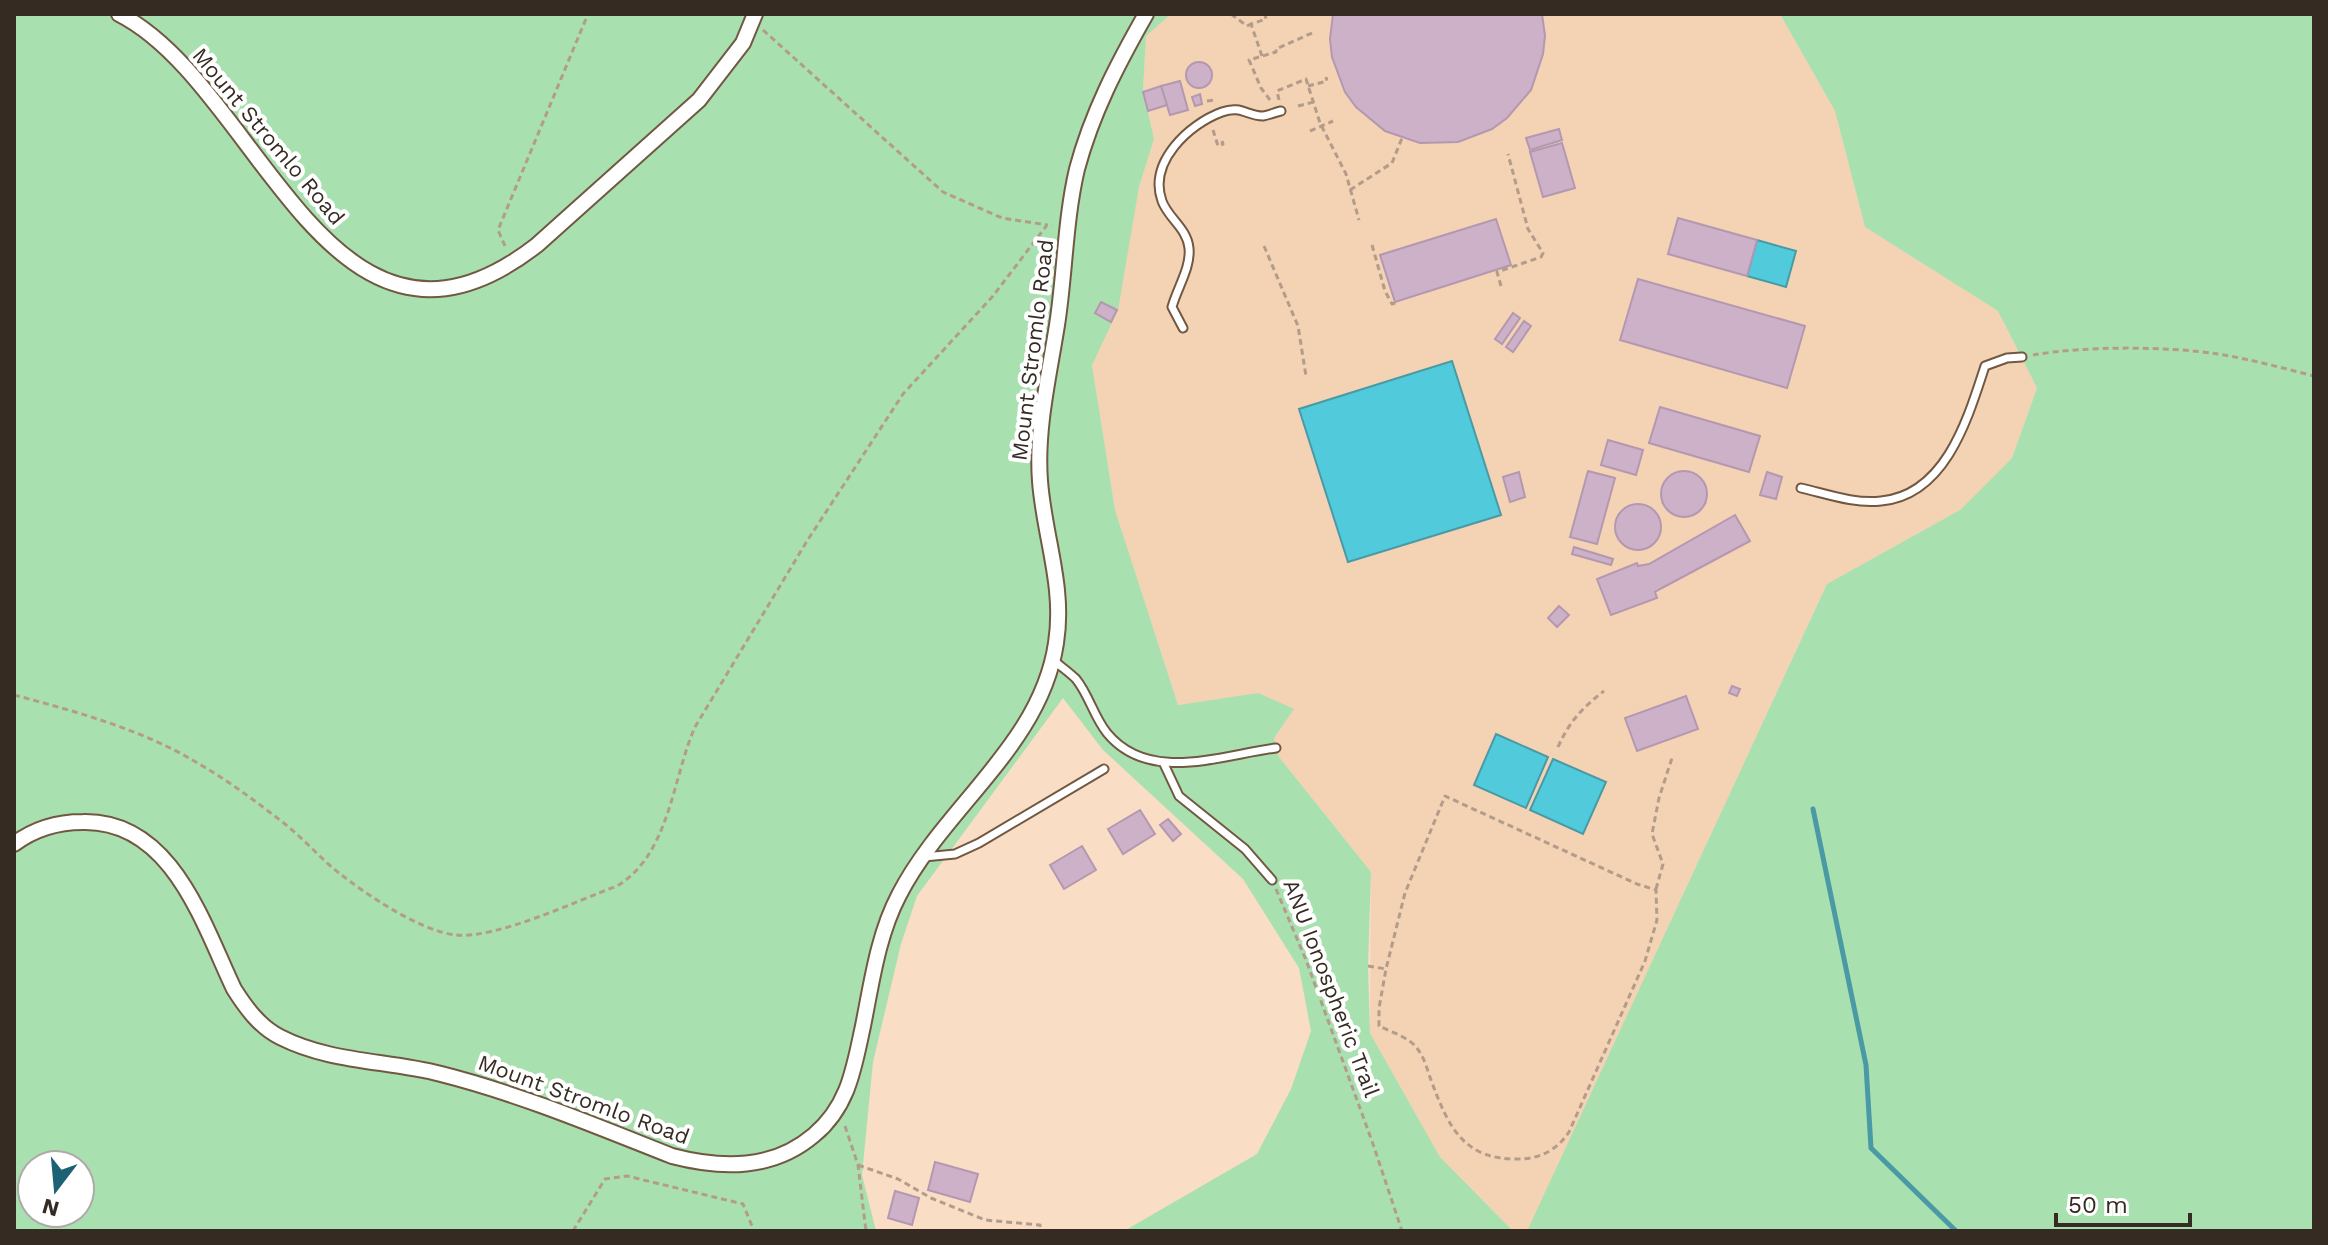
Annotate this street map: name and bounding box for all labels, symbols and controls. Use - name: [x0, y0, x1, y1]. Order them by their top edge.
- street label: Mount Stromlo Road: [187, 43, 350, 230]
- street label: Mount Stromlo Road: [1007, 238, 1058, 462]
- street label: ANU Ionospheric Trail: [1278, 876, 1385, 1101]
- street label: Mount Stromlo Road: [475, 1050, 693, 1149]
- north arrow: [16, 1149, 96, 1229]
- scale bar: [2056, 1177, 2190, 1227]
- text: 50 m: [2068, 1191, 2128, 1219]
- text: N: [39, 1193, 62, 1222]

